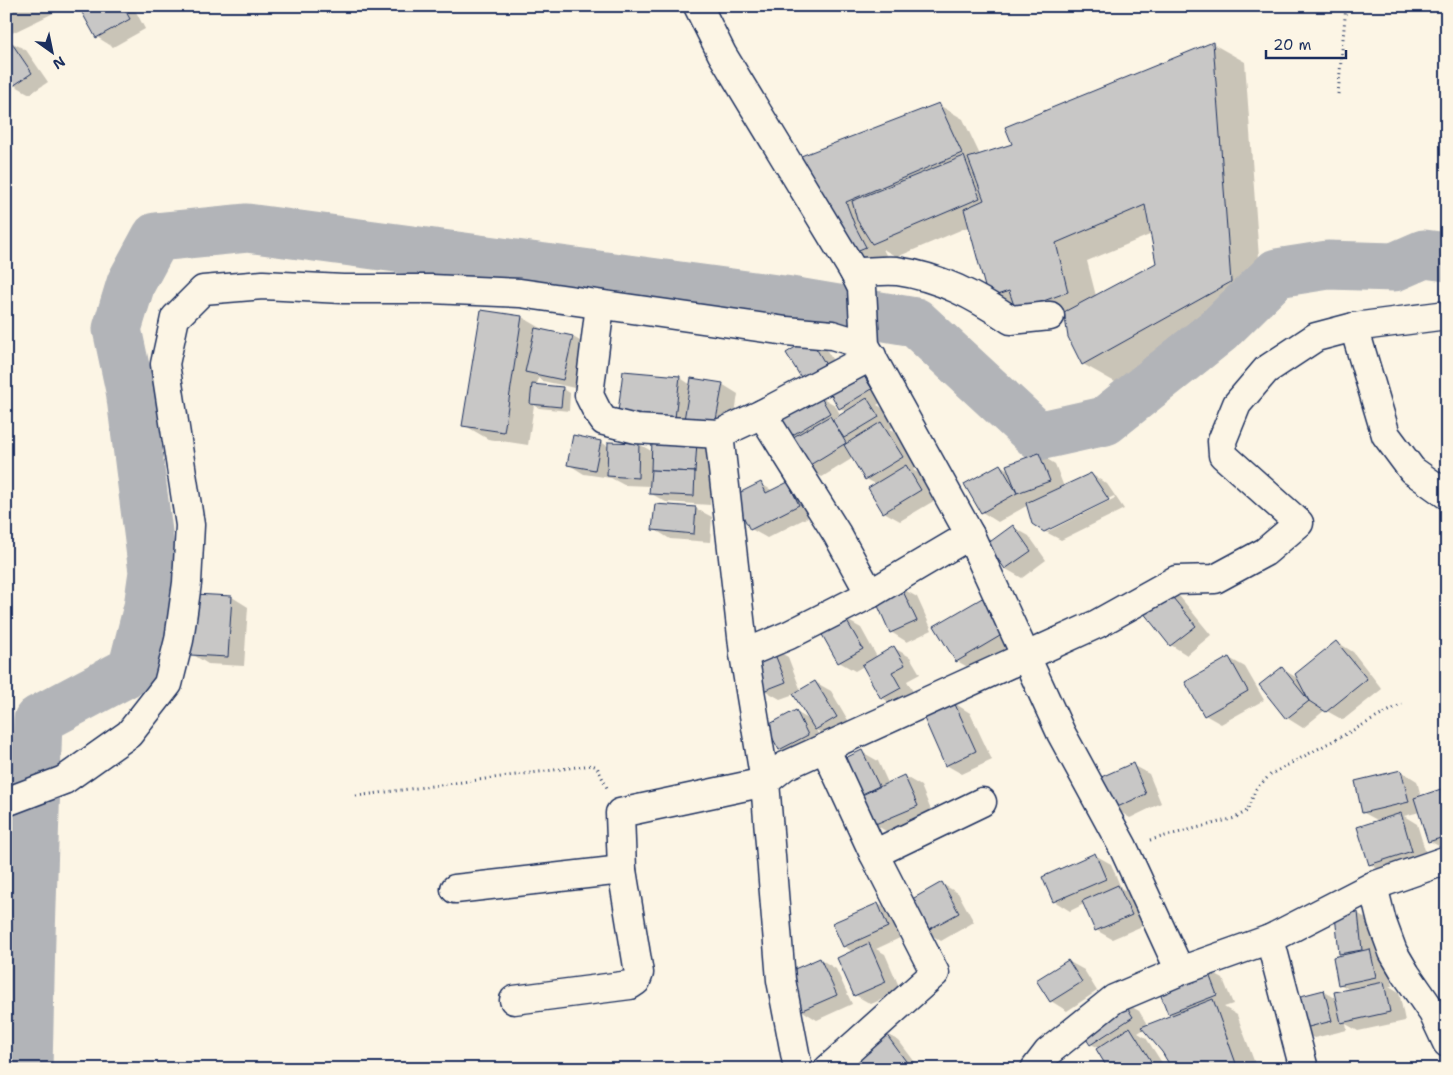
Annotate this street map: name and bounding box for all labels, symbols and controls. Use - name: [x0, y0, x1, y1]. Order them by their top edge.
- north arrow: [28, 28, 78, 78]
- scale bar: [1266, 28, 1346, 60]
- text: 20 m: [1273, 35, 1312, 55]
- text: N: [50, 52, 69, 73]

